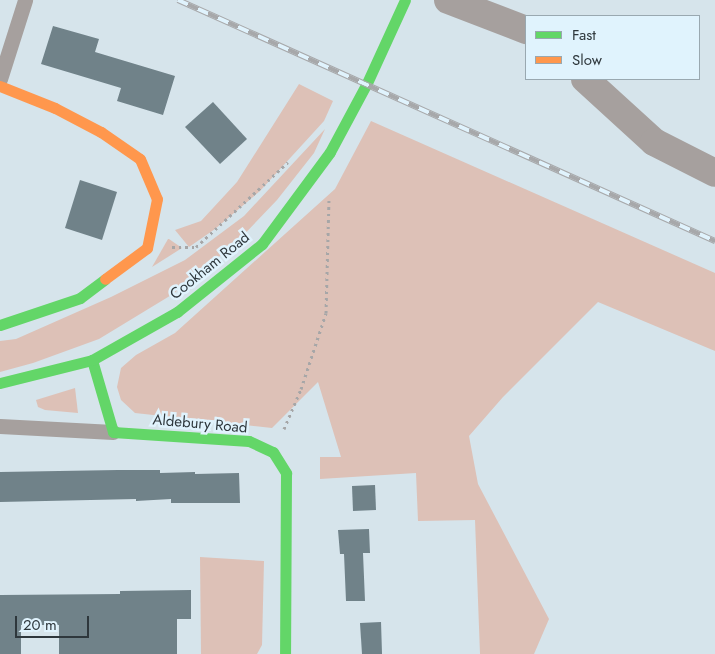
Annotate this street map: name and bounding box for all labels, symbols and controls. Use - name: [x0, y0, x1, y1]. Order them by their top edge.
- legend: [525, 15, 700, 80]
- text: Fast: [572, 24, 596, 46]
- text: Slow: [572, 49, 602, 71]
- street label: Cookham Road: [167, 229, 253, 303]
- street label: Aldebury Road: [152, 411, 248, 437]
- scale bar: [18, 606, 91, 638]
- text: 20 m: [23, 614, 57, 636]

